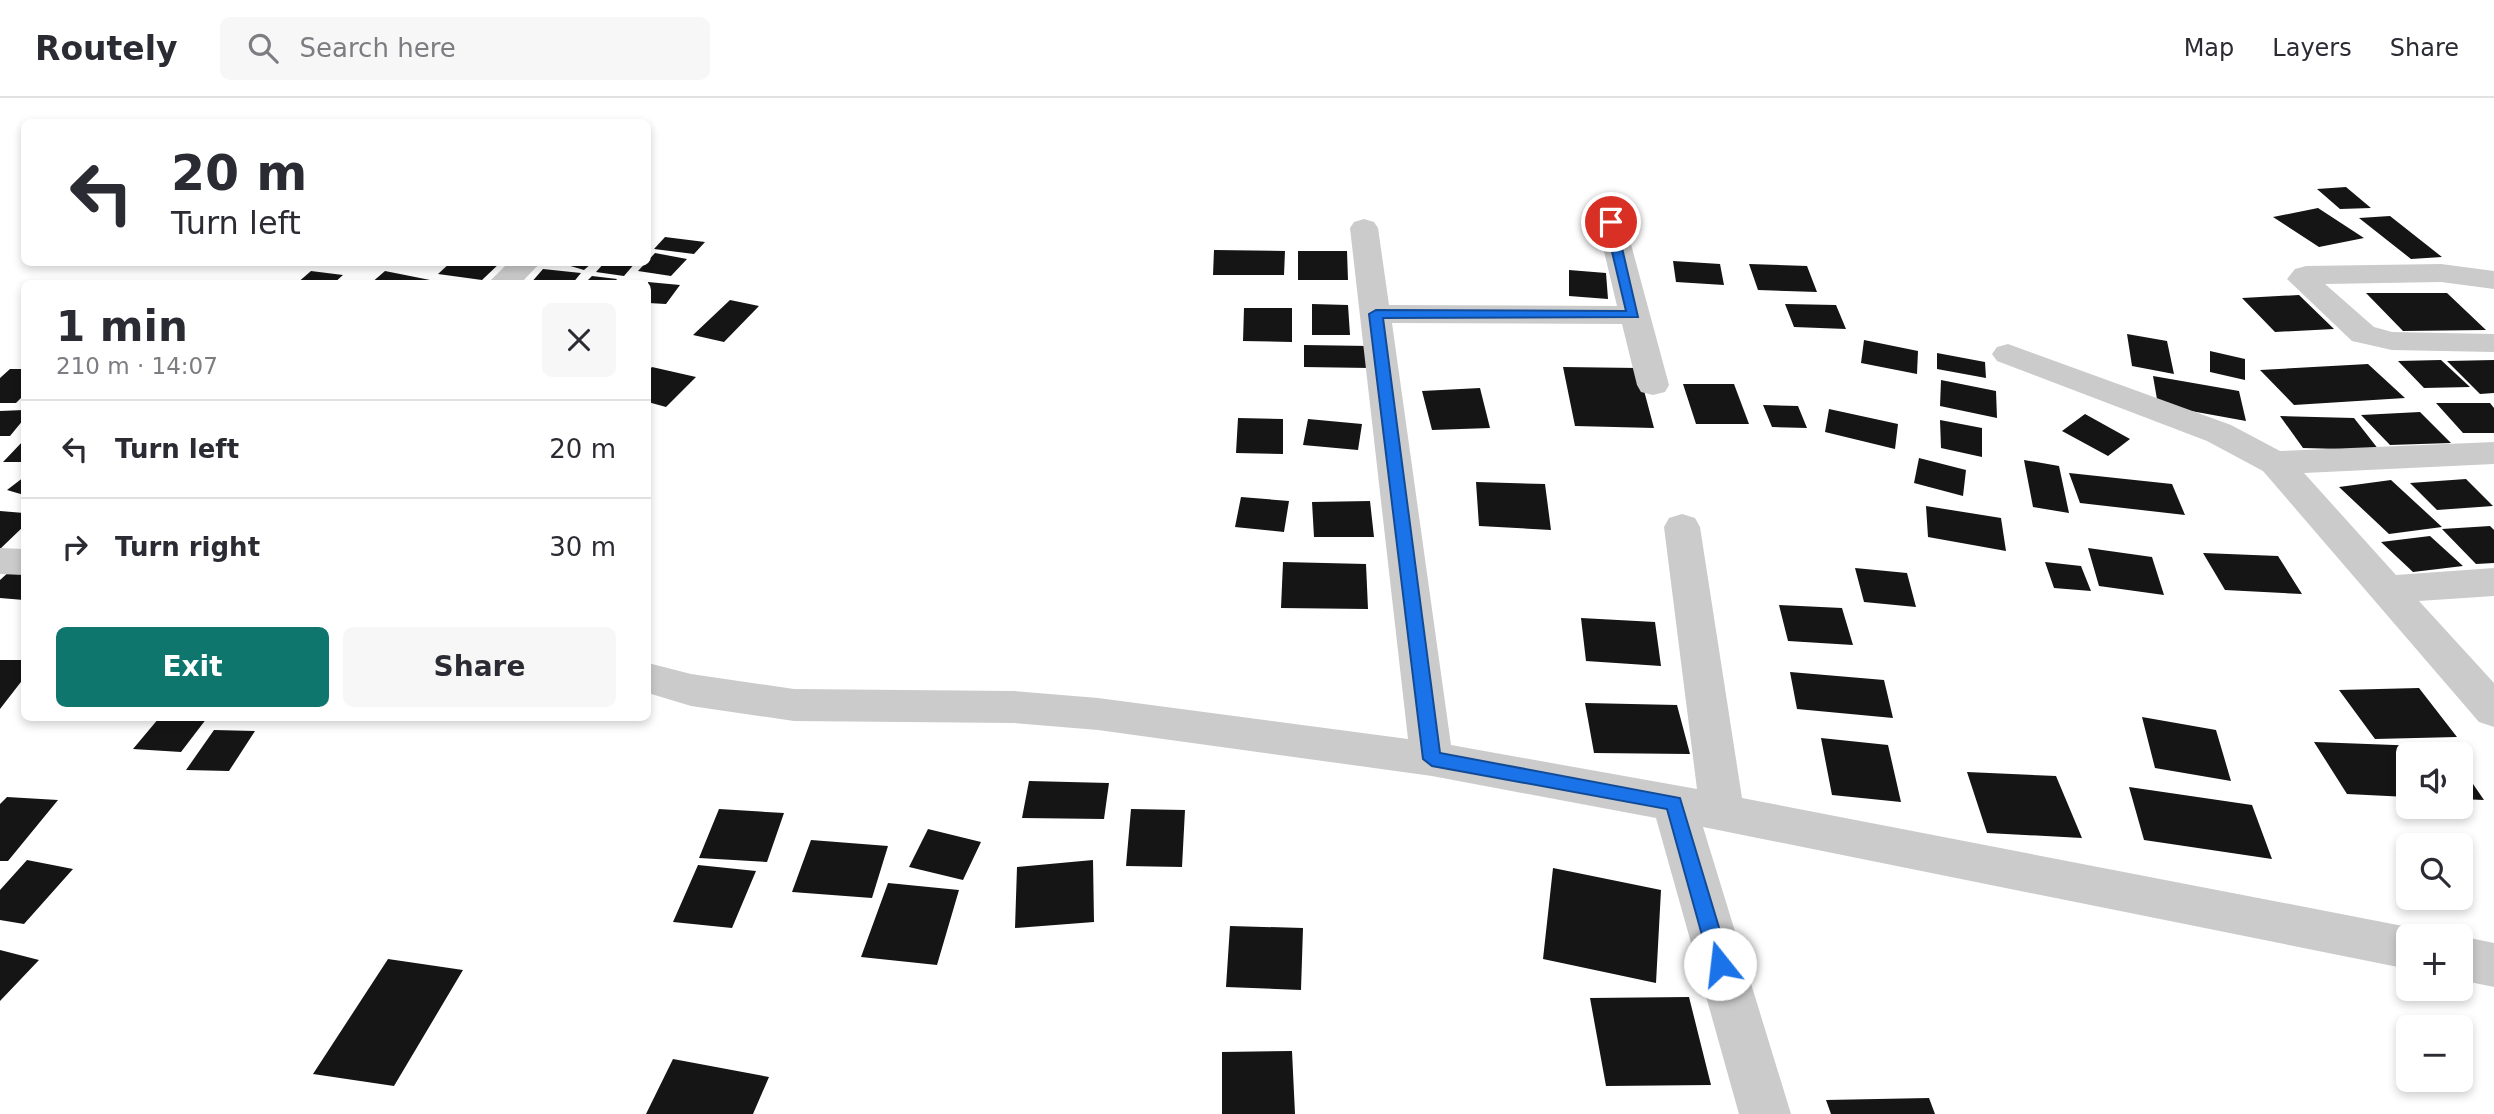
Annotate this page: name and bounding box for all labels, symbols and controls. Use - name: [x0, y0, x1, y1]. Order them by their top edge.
- search box: [220, 17, 710, 80]
- text: Routely: [35, 29, 178, 68]
- icon: search: [244, 29, 282, 67]
- text: Search here: [300, 33, 456, 63]
- text: Map: [2184, 34, 2234, 62]
- text: Layers: [2272, 34, 2352, 62]
- text: Share: [2390, 34, 2459, 62]
- text: 20 m: [171, 145, 307, 202]
- icon: left: [56, 147, 147, 238]
- pin: [1581, 192, 1641, 252]
- icon: arrive: [1592, 203, 1630, 241]
- text: Turn left: [171, 204, 301, 242]
- text: 1 min: [56, 302, 188, 351]
- button: close: [542, 303, 616, 377]
- text: 210 m · 14:07: [56, 353, 218, 379]
- icon: left: [56, 430, 94, 468]
- text: Turn left: [115, 434, 239, 464]
- text: 20 m: [549, 434, 616, 464]
- icon: right: [56, 528, 94, 566]
- text: Turn right: [115, 532, 260, 562]
- text: 30 m: [549, 532, 616, 562]
- button: Exit: [56, 627, 329, 707]
- button: Share: [343, 627, 616, 707]
- map controls: [2396, 742, 2473, 1092]
- button: sound: [2396, 742, 2473, 819]
- button: search: [2396, 833, 2473, 910]
- button: +: [2396, 924, 2473, 1001]
- position arrow: [1683, 927, 1757, 1001]
- button: −: [2396, 1015, 2473, 1092]

